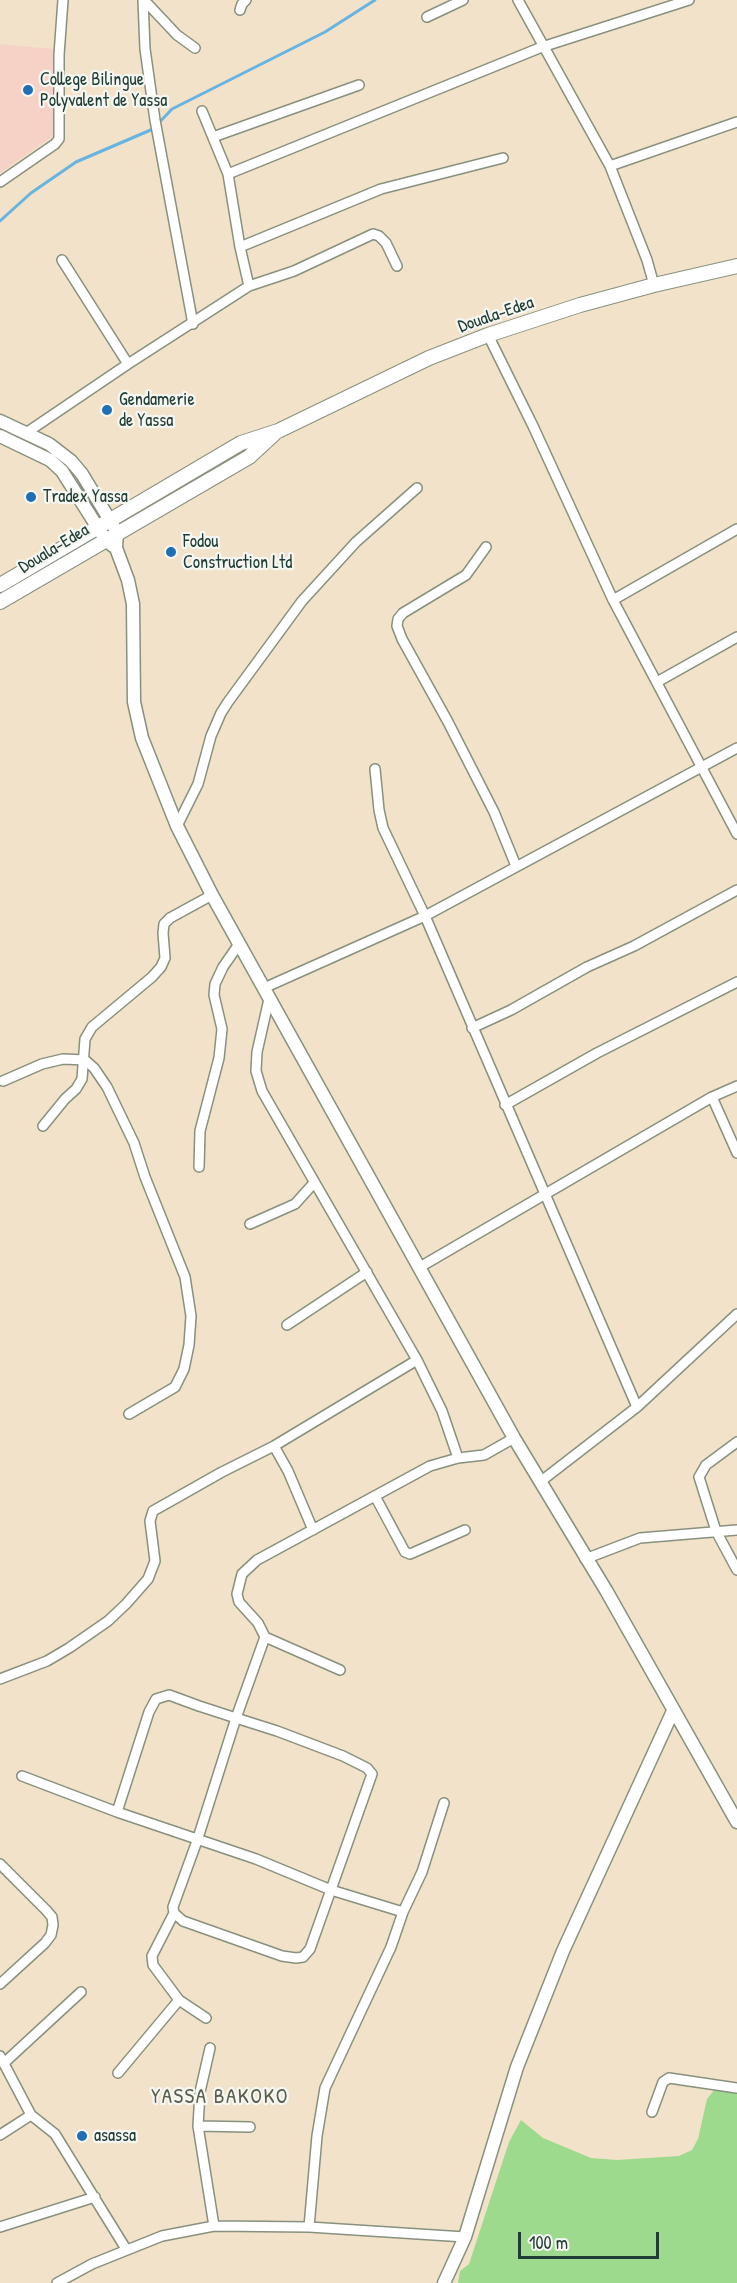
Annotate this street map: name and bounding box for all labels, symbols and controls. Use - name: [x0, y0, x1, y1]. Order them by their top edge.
- place label: College Bilingue Polyvalent de Yassa: [40, 69, 167, 112]
- marker: College Bilingue Polyvalent de Yassa: [21, 83, 35, 97]
- street label: Douala-Edea: [455, 292, 537, 338]
- place label: Gendamerie de Yassa: [119, 389, 195, 432]
- marker: Gendamerie de Yassa: [100, 403, 114, 417]
- place label: Tradex Yassa: [43, 486, 128, 508]
- marker: Tradex Yassa: [24, 490, 38, 504]
- street label: Douala-Edea: [15, 520, 93, 578]
- place label: Fodou Construction Ltd: [183, 531, 292, 574]
- marker: Fodou Construction Ltd: [164, 545, 178, 559]
- district label: YASSA BAKOKO: [151, 2084, 289, 2110]
- place label: asassa: [94, 2125, 136, 2147]
- marker: asassa: [75, 2129, 89, 2143]
- scale bar: [521, 2220, 662, 2258]
- text: 100 m: [529, 2230, 568, 2255]

